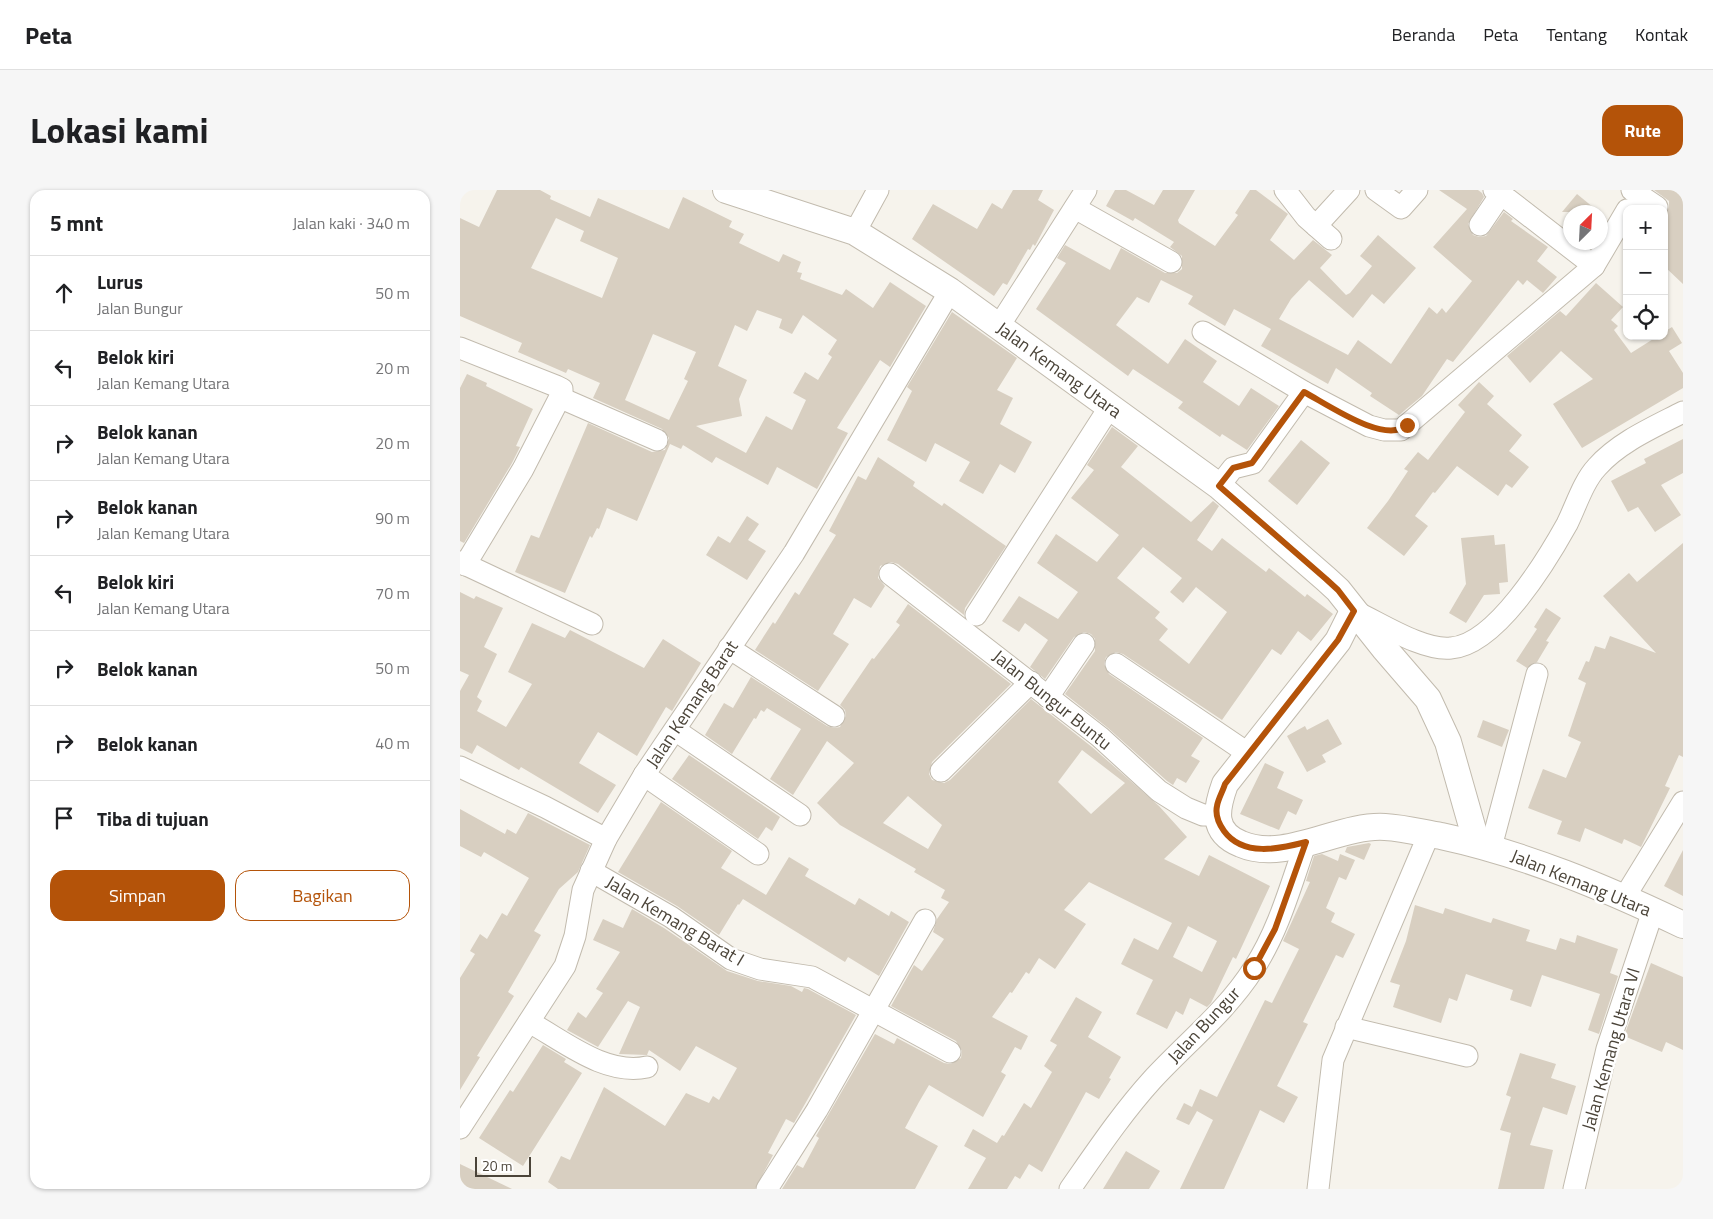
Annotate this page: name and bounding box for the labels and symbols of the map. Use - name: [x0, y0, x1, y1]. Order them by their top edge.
- north arrow: [1563, 205, 1608, 250]
- street label: Jalan Kemang Utara: [991, 315, 1128, 424]
- route end: [1396, 414, 1419, 437]
- street label: Jalan Kemang Barat: [639, 634, 745, 773]
- street label: Jalan Bungur Buntu: [987, 643, 1118, 756]
- street label: Jalan Kemang Utara: [1507, 842, 1655, 923]
- street label: Jalan Kemang Barat I: [601, 869, 750, 973]
- route start: [1243, 957, 1266, 980]
- street label: Jalan Kemang Utara VI: [1574, 964, 1647, 1133]
- street label: Jalan Bungur: [1161, 980, 1246, 1069]
- scale bar: [475, 1154, 531, 1177]

